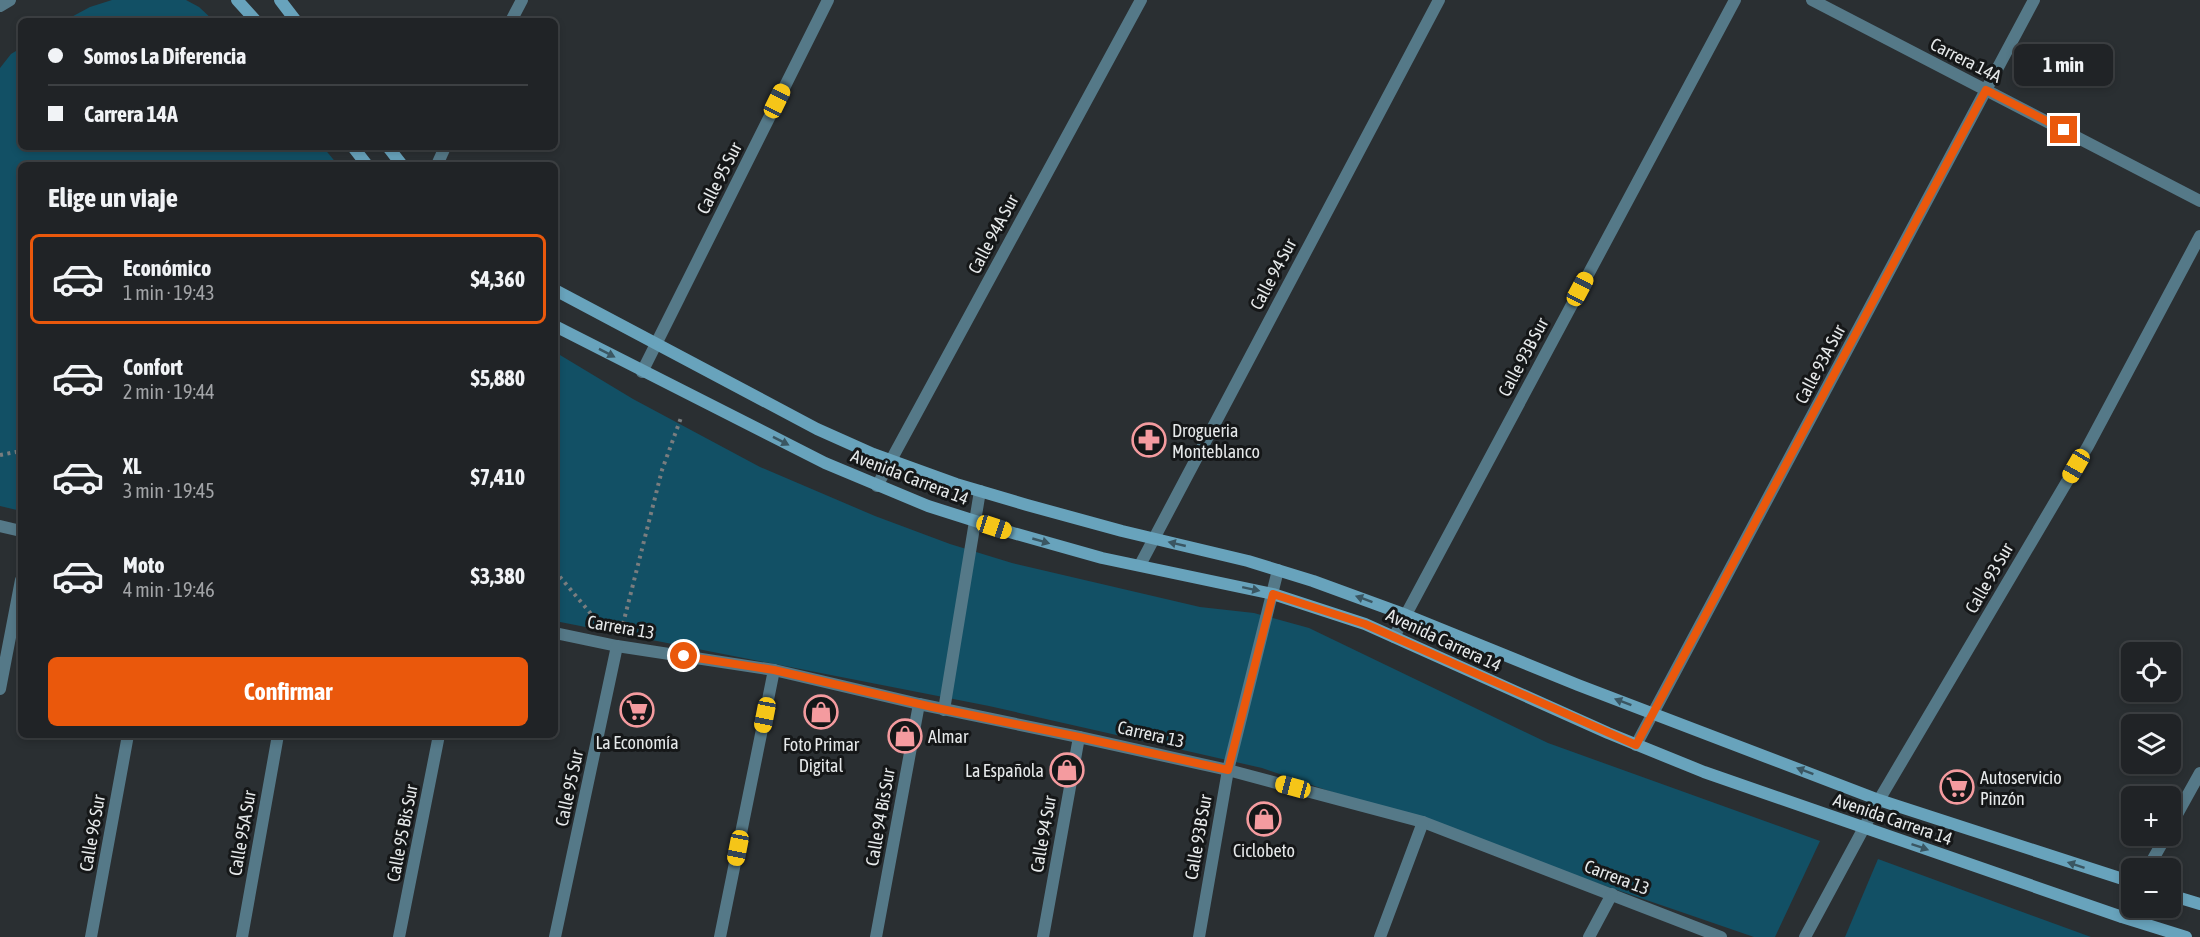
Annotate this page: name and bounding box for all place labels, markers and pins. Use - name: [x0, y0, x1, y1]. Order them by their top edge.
- place label: Drogueria Monteblanco: [1172, 420, 1260, 462]
- pharmacy icon: Drogueria Monteblanco: [1131, 422, 1167, 458]
- supermarket icon: La Economía: [619, 692, 655, 728]
- shop icon: Foto Primar Digital: [803, 694, 839, 730]
- shop icon: Almar: [887, 718, 923, 754]
- place label: Almar: [928, 726, 969, 747]
- place label: La Economía: [595, 732, 679, 753]
- place label: Foto Primar Digital: [783, 734, 860, 776]
- shop icon: La Española: [1049, 752, 1085, 788]
- place label: La Española: [965, 760, 1044, 781]
- place label: Autoservicio Pinzón: [1980, 767, 2062, 809]
- supermarket icon: Autoservicio Pinzón: [1939, 769, 1975, 805]
- shop icon: Ciclobeto: [1246, 801, 1282, 837]
- place label: Ciclobeto: [1233, 840, 1295, 861]

